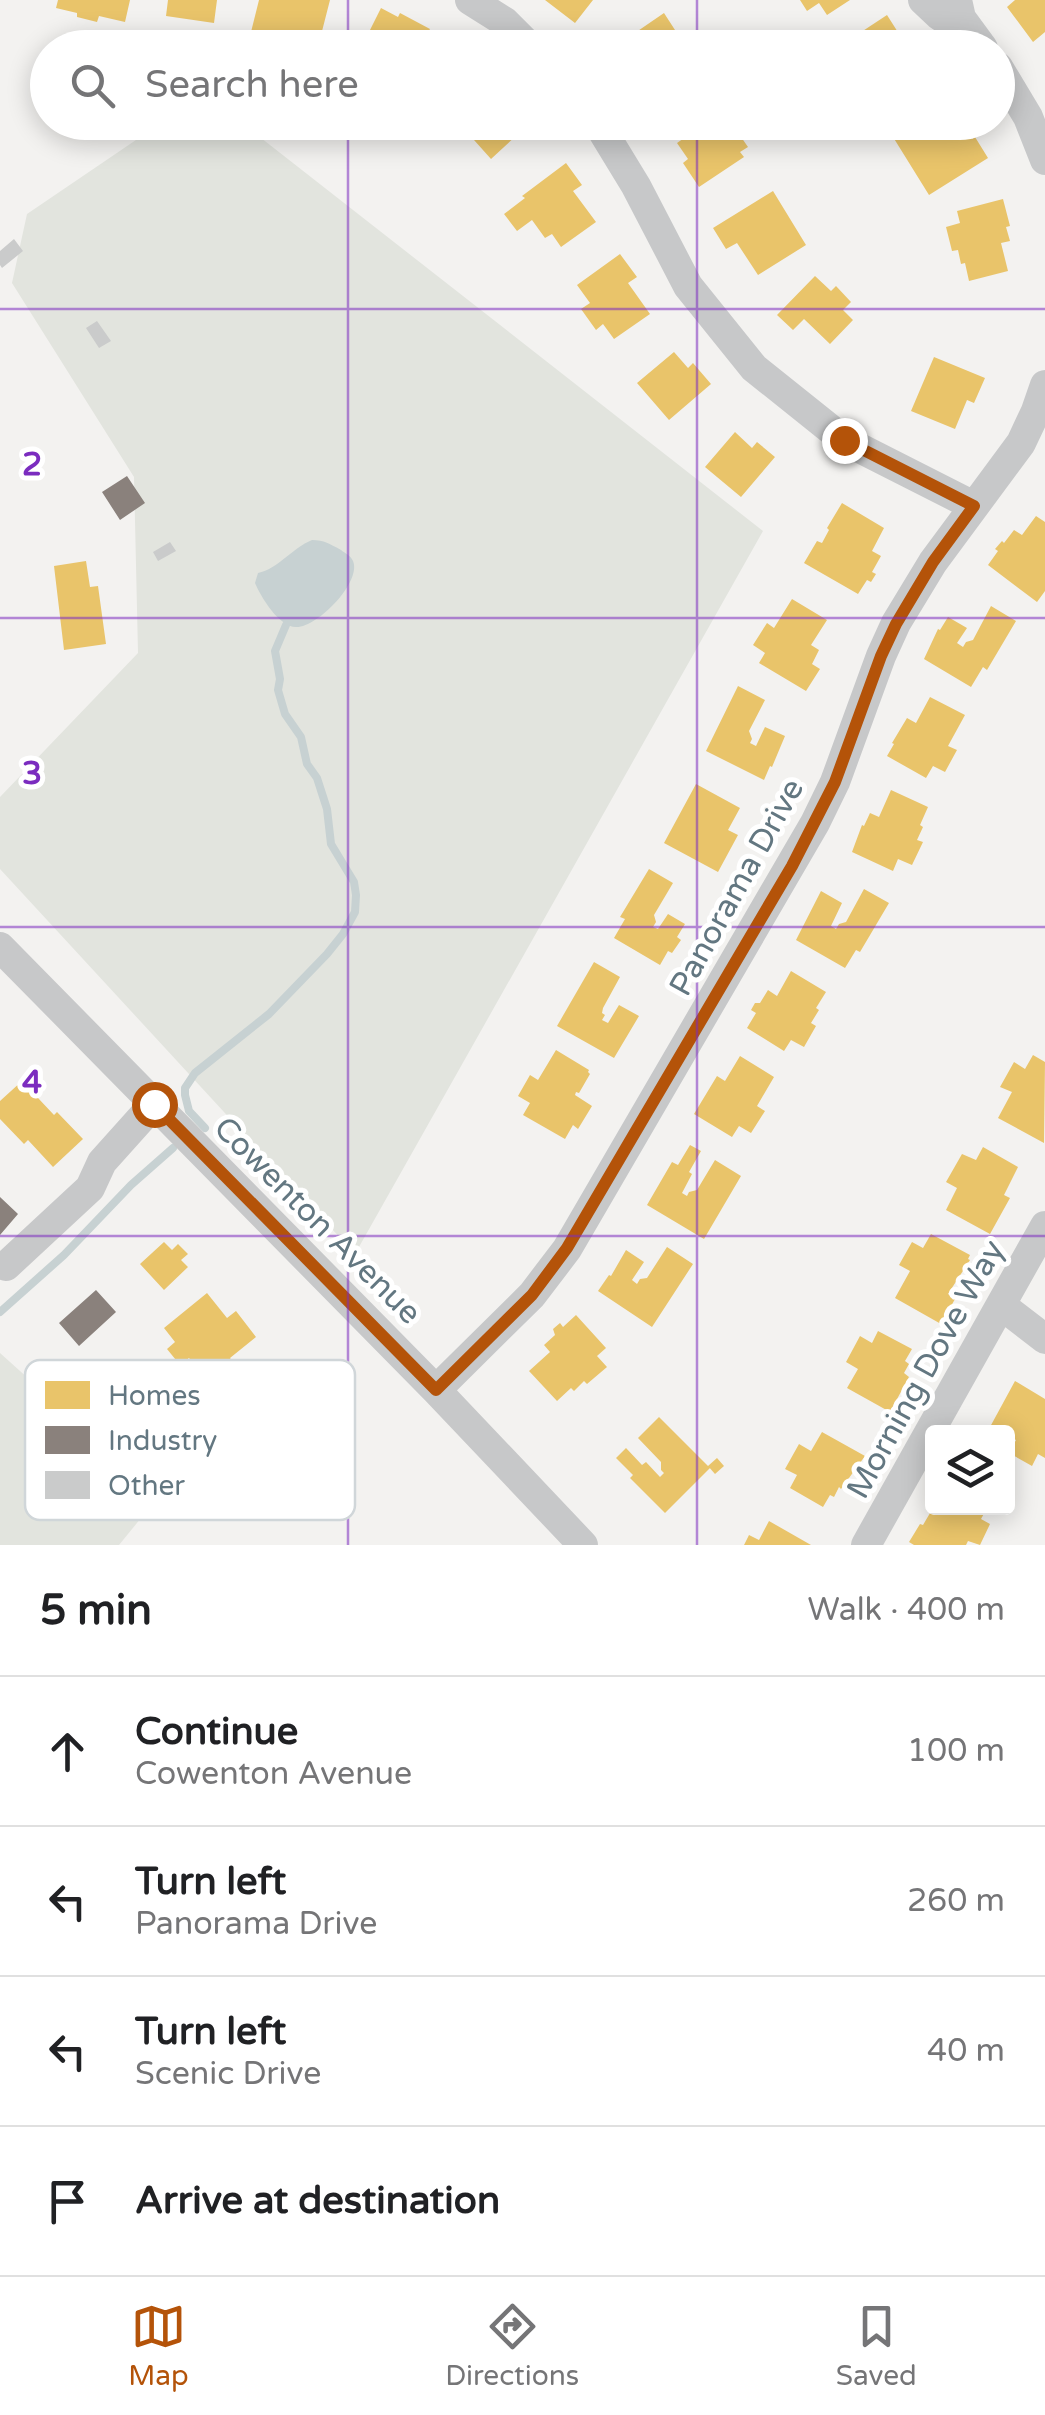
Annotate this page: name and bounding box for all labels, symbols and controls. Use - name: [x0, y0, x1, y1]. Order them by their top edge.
- search box: [30, 30, 1015, 140]
- icon: search: [65, 58, 120, 113]
- text: Search here: [145, 62, 359, 108]
- route end: [822, 418, 868, 464]
- text: 2: [22, 446, 42, 484]
- text: 3: [22, 755, 42, 793]
- street label: Panorama Drive: [662, 772, 812, 1003]
- text: 4: [22, 1064, 42, 1102]
- route start: [132, 1082, 178, 1128]
- street label: Cowenton Avenue: [206, 1109, 429, 1332]
- street label: Morning Dove Way: [839, 1234, 1013, 1505]
- legend: [25, 1360, 355, 1520]
- text: Homes: [108, 1379, 201, 1413]
- text: Industry: [108, 1424, 217, 1458]
- map controls: [925, 1425, 1015, 1515]
- button: layers: [925, 1425, 1015, 1515]
- text: Other: [108, 1469, 185, 1503]
- text: 5 min: [40, 1585, 152, 1636]
- text: Walk · 400 m: [808, 1591, 1005, 1629]
- text: Continue: [135, 1709, 298, 1755]
- icon: ahead: [40, 1724, 95, 1779]
- text: 100 m: [907, 1732, 1005, 1770]
- text: Cowenton Avenue: [135, 1755, 412, 1793]
- text: Turn left: [135, 1859, 286, 1905]
- icon: left: [40, 1874, 95, 1929]
- text: 260 m: [907, 1882, 1005, 1920]
- text: Panorama Drive: [135, 1905, 377, 1943]
- text: Turn left: [135, 2009, 286, 2055]
- icon: left: [40, 2024, 95, 2079]
- text: 40 m: [927, 2032, 1005, 2070]
- text: Scenic Drive: [135, 2055, 321, 2093]
- icon: arrive: [40, 2174, 95, 2229]
- text: Arrive at destination: [135, 2178, 500, 2224]
- tab: Map: [128, 2299, 189, 2393]
- tab: Directions: [445, 2299, 579, 2393]
- tab: Saved: [836, 2299, 917, 2393]

